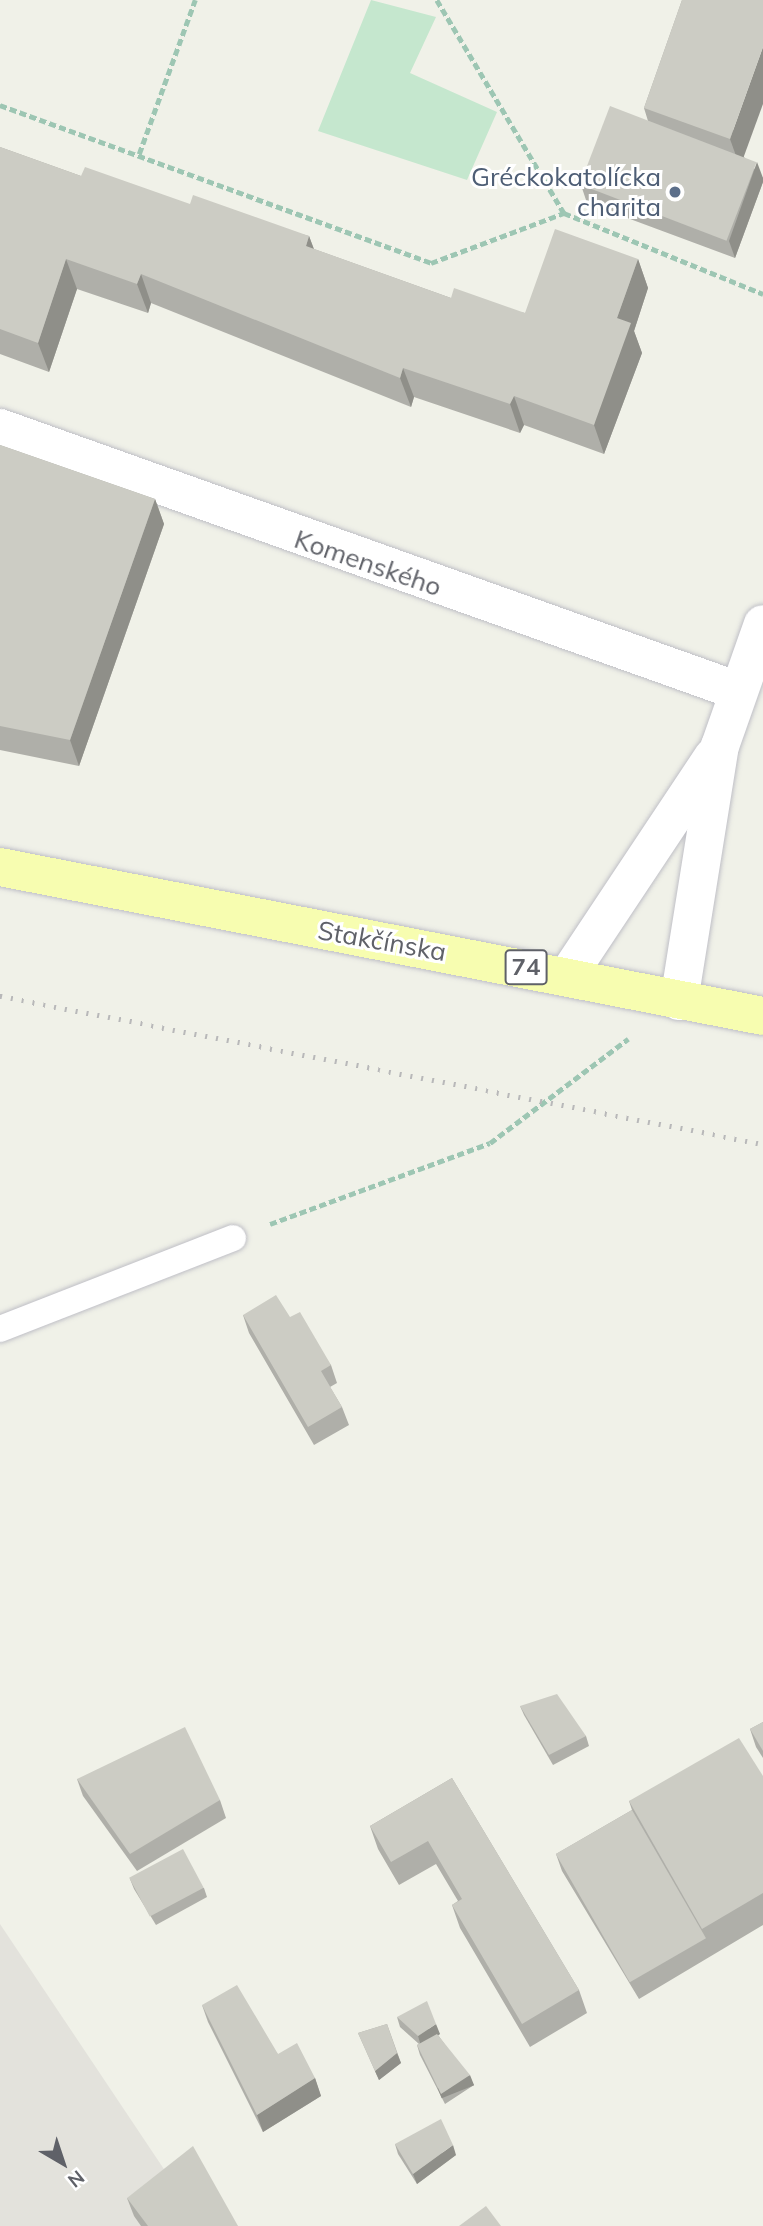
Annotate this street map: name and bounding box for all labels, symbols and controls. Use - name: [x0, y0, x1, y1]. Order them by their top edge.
- place label: Gréckokatolícka charita: [471, 161, 661, 222]
- marker: Gréckokatolícka charita: [667, 184, 683, 200]
- street label: Komenského: [290, 523, 446, 603]
- street label: Stakčínska: [315, 914, 449, 968]
- road number: 74: [503, 946, 549, 987]
- north arrow: [28, 2128, 98, 2198]
- text: N: [63, 2165, 89, 2193]

